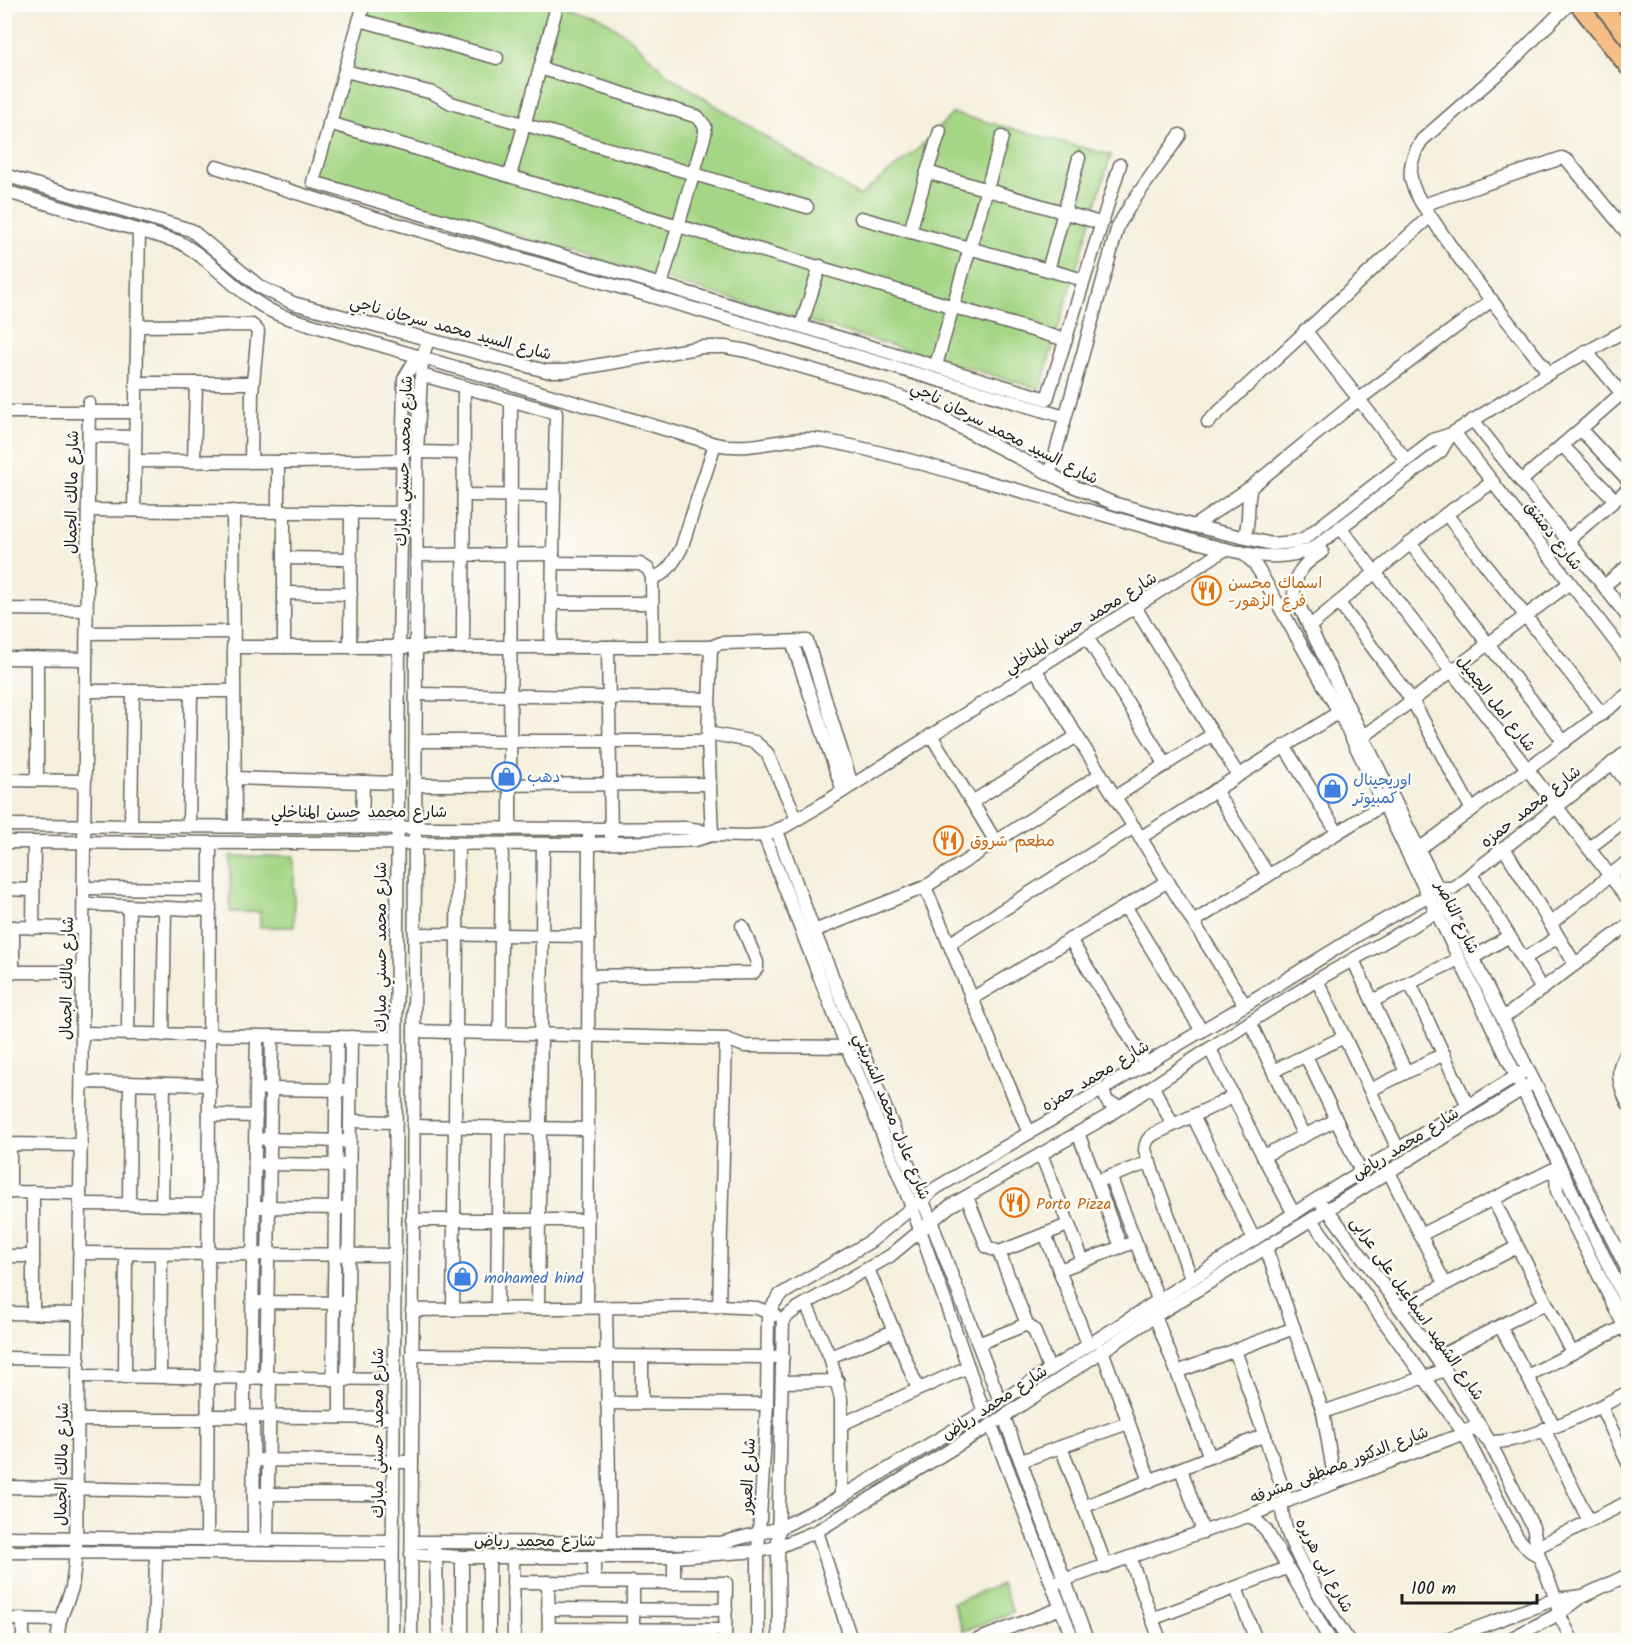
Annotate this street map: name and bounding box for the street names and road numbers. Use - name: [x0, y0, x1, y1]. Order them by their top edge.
- street label: شارع السيد محمد سرحان ناجي: [347, 290, 554, 368]
- street label: شارع محمد حسني مبارك: [389, 375, 421, 547]
- street label: شارع السيد محمد سرحان ناجي: [906, 375, 1102, 492]
- street label: شارع مالك الجمال: [59, 430, 86, 554]
- street label: شارع دمشق: [1518, 496, 1588, 576]
- street label: شارع محمد حسن المناخلي: [999, 566, 1163, 681]
- street label: شارع امل الجميل: [1450, 650, 1542, 758]
- street label: شارع محمد حمزه: [1475, 760, 1587, 855]
- street label: شارع محمد حسن المناخلي: [271, 800, 447, 826]
- street label: شارع محمد حسني مبارك: [369, 862, 395, 1032]
- street label: شارع الناصر: [1427, 875, 1485, 958]
- street label: شارع مالك الجمال: [54, 916, 81, 1040]
- street label: شارع عادل محمد الشربيني: [846, 1029, 937, 1204]
- street label: شارع محمد حمزه: [1037, 1034, 1154, 1118]
- street label: شارع محمد رياض: [1347, 1101, 1464, 1187]
- street label: شارع الشهيد اسماعيل على عرابى: [1344, 1212, 1490, 1406]
- street label: شارع محمد حسني مبارك: [366, 1348, 392, 1518]
- street label: شارع محمد رياض: [937, 1360, 1053, 1447]
- street label: شارع مالك الجمال: [49, 1402, 76, 1526]
- street label: شارع الدكتور مصطفى مشرفه: [1247, 1420, 1432, 1511]
- street label: شارع العبور: [734, 1437, 763, 1517]
- street label: شارع ابى هريره: [1288, 1514, 1359, 1617]
- street label: شارع محمد رياض: [474, 1529, 596, 1554]

